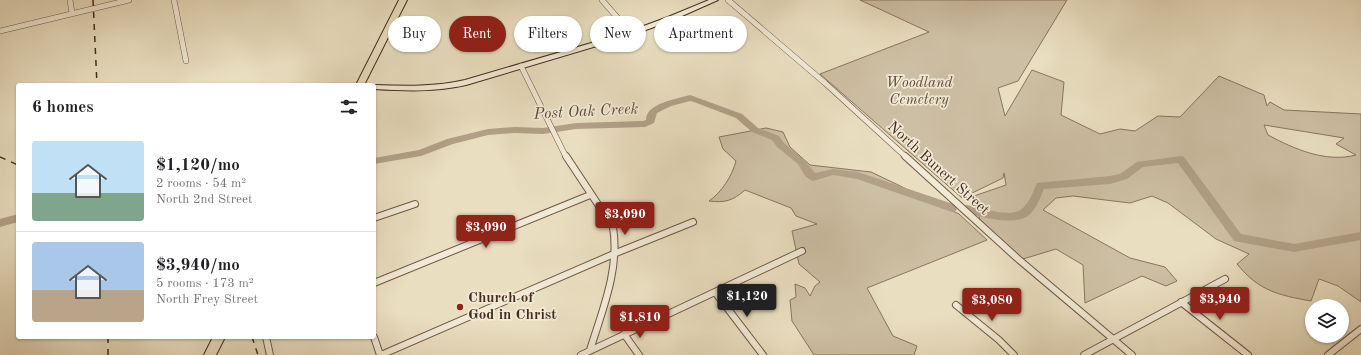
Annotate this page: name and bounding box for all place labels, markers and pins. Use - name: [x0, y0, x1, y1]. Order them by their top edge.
- pin: $3,090: [592, 202, 658, 236]
- pin: $3,090: [453, 215, 519, 249]
- pin: $1,120: [714, 284, 780, 318]
- pin: $3,940: [1187, 287, 1253, 321]
- pin: $3,080: [959, 288, 1025, 322]
- place label: Church of God in Christ: [468, 291, 557, 323]
- marker: Church of God in Christ: [455, 302, 465, 312]
- pin: $1,810: [607, 305, 673, 339]

